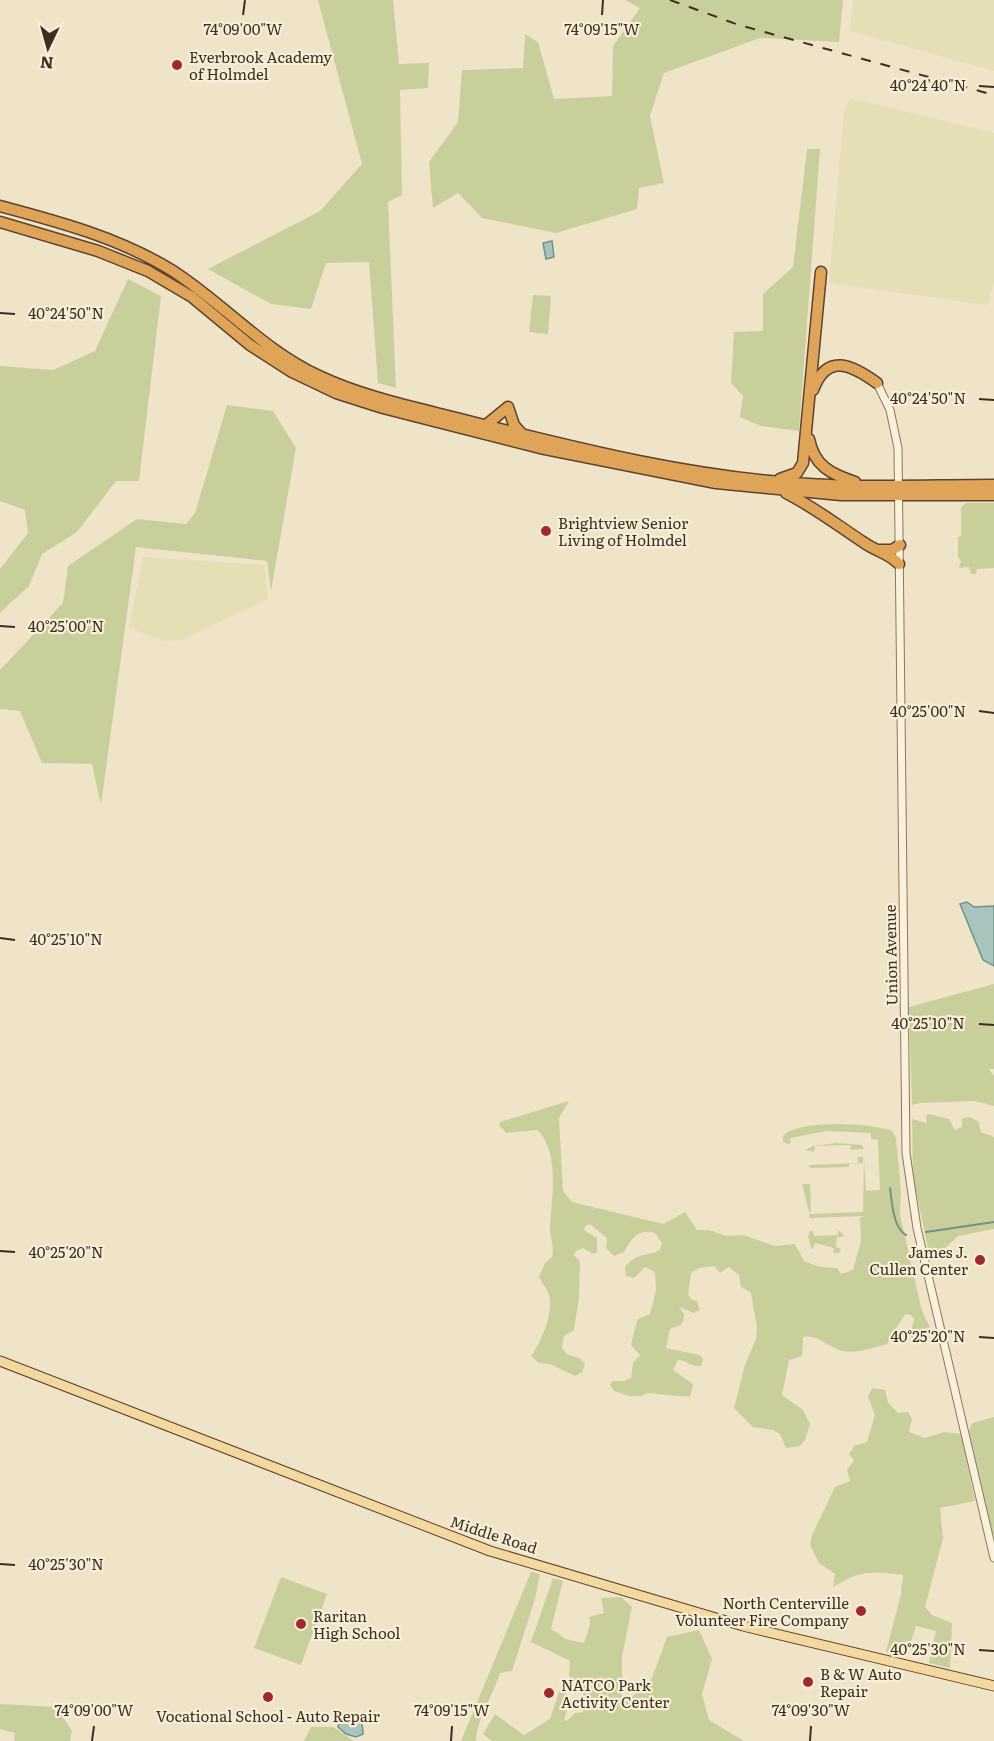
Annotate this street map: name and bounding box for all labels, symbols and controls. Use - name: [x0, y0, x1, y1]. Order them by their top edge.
- text: 74°09'00"W: [203, 17, 283, 40]
- text: 74°09'15"W: [564, 17, 640, 40]
- north arrow: [18, 18, 78, 78]
- place label: Everbrook Academy of Holmdel: [189, 45, 332, 85]
- text: N: [39, 51, 54, 76]
- marker: Everbrook Academy of Holmdel: [170, 58, 184, 72]
- text: 40°24'40"N: [890, 73, 966, 96]
- text: 40°24'50"N: [28, 301, 104, 324]
- text: 40°24'50"N: [890, 386, 966, 409]
- place label: Brightview Senior Living of Holmdel: [558, 511, 688, 551]
- marker: Brightview Senior Living of Holmdel: [539, 524, 553, 538]
- text: 40°25'00"N: [28, 614, 104, 637]
- text: 40°25'00"N: [890, 699, 966, 722]
- street label: Union Avenue: [878, 904, 902, 1006]
- text: 40°25'10"N: [29, 927, 103, 950]
- text: 40°25'10"N: [891, 1011, 965, 1034]
- text: 40°25'20"N: [28, 1240, 104, 1263]
- place label: James J. Cullen Center: [869, 1240, 968, 1280]
- marker: James J. Cullen Center: [973, 1253, 987, 1267]
- text: 40°25'20"N: [890, 1324, 966, 1347]
- street label: Middle Road: [448, 1509, 540, 1559]
- text: 40°25'30"N: [28, 1552, 104, 1575]
- place label: North Centerville Volunteer Fire Company: [675, 1591, 849, 1631]
- place label: Raritan High School: [313, 1604, 400, 1644]
- marker: North Centerville Volunteer Fire Company: [854, 1604, 868, 1618]
- marker: Raritan High School: [294, 1617, 308, 1631]
- text: 40°25'30"N: [890, 1637, 966, 1660]
- place label: B & W Auto Repair: [820, 1662, 902, 1702]
- place label: NATCO Park Activity Center: [561, 1673, 669, 1713]
- marker: B & W Auto Repair: [801, 1675, 815, 1689]
- marker: NATCO Park Activity Center: [542, 1686, 556, 1700]
- marker: Vocational School - Auto Repair: [261, 1690, 275, 1704]
- text: 74°09'00"W: [54, 1698, 134, 1721]
- text: 74°09'15"W: [414, 1698, 490, 1721]
- text: 74°09'30"W: [772, 1698, 851, 1721]
- place label: Vocational School - Auto Repair: [156, 1704, 380, 1727]

